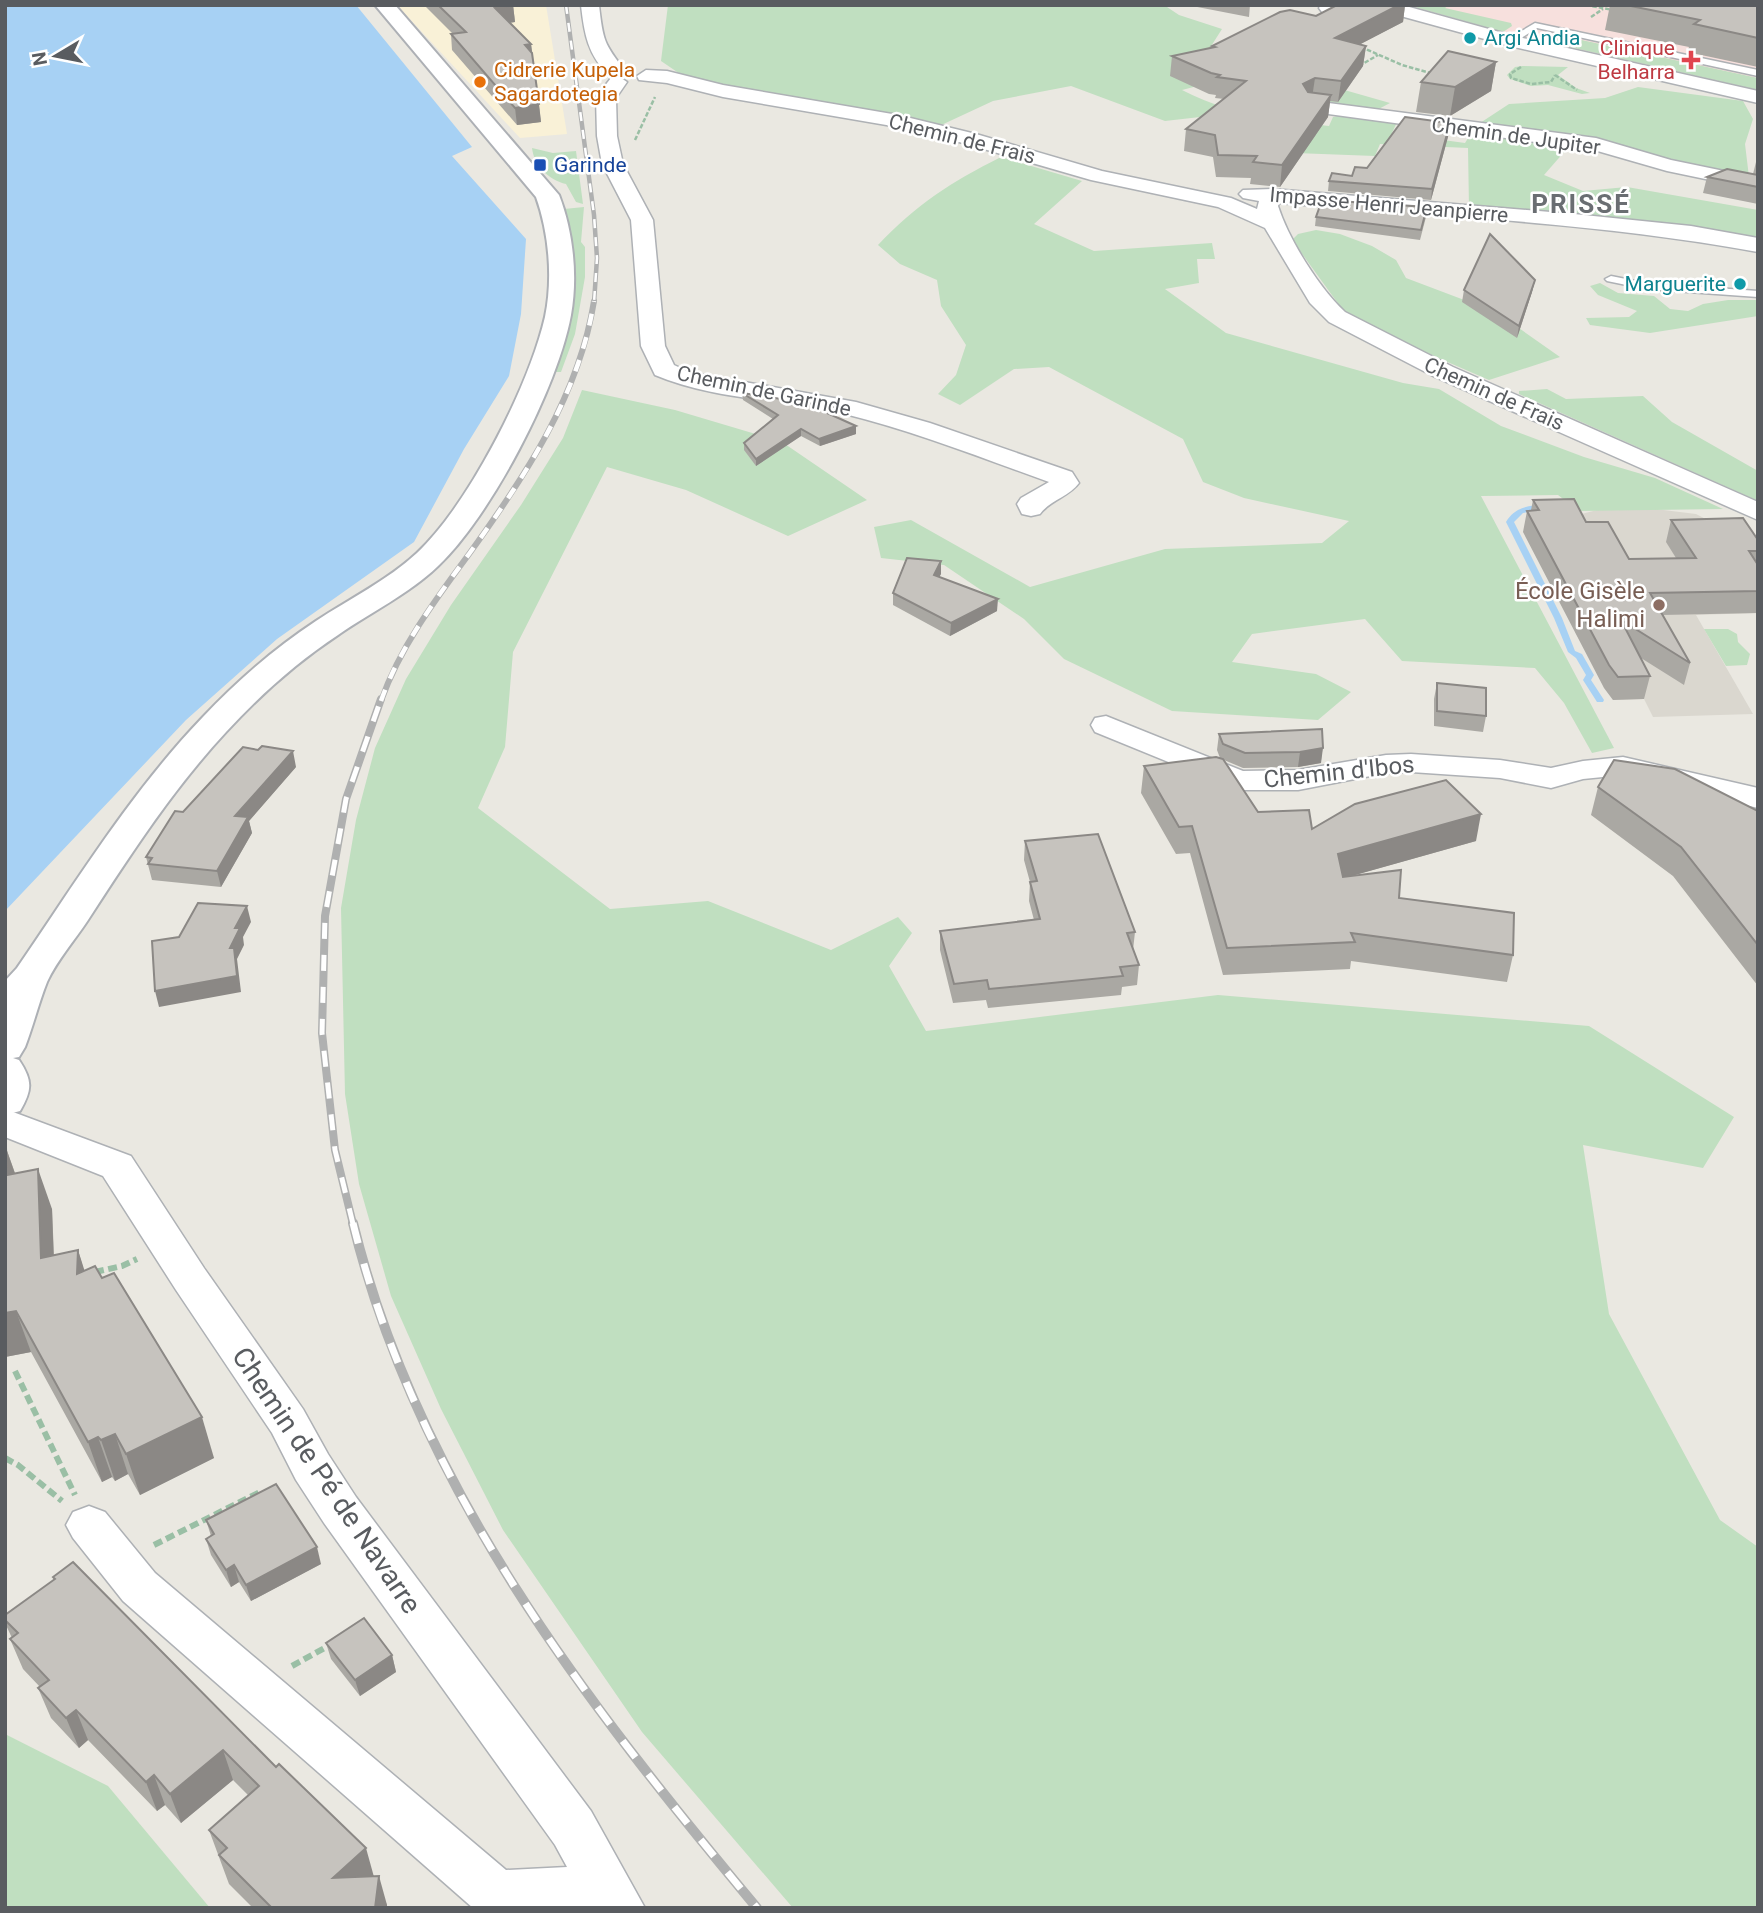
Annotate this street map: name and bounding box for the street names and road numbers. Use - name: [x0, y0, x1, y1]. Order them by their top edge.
- street label: Chemin de Frais: [886, 109, 1038, 169]
- street label: Chemin de Jupiter: [1430, 112, 1602, 160]
- street label: Impasse Henri Jeanpierre: [1269, 183, 1509, 227]
- street label: Chemin de Frais: [1420, 352, 1568, 436]
- street label: Chemin de Garinde: [675, 361, 853, 421]
- street label: Chemin d'Ibos: [1262, 750, 1416, 794]
- street label: Chemin de Pé de Navarre: [225, 1341, 428, 1620]

